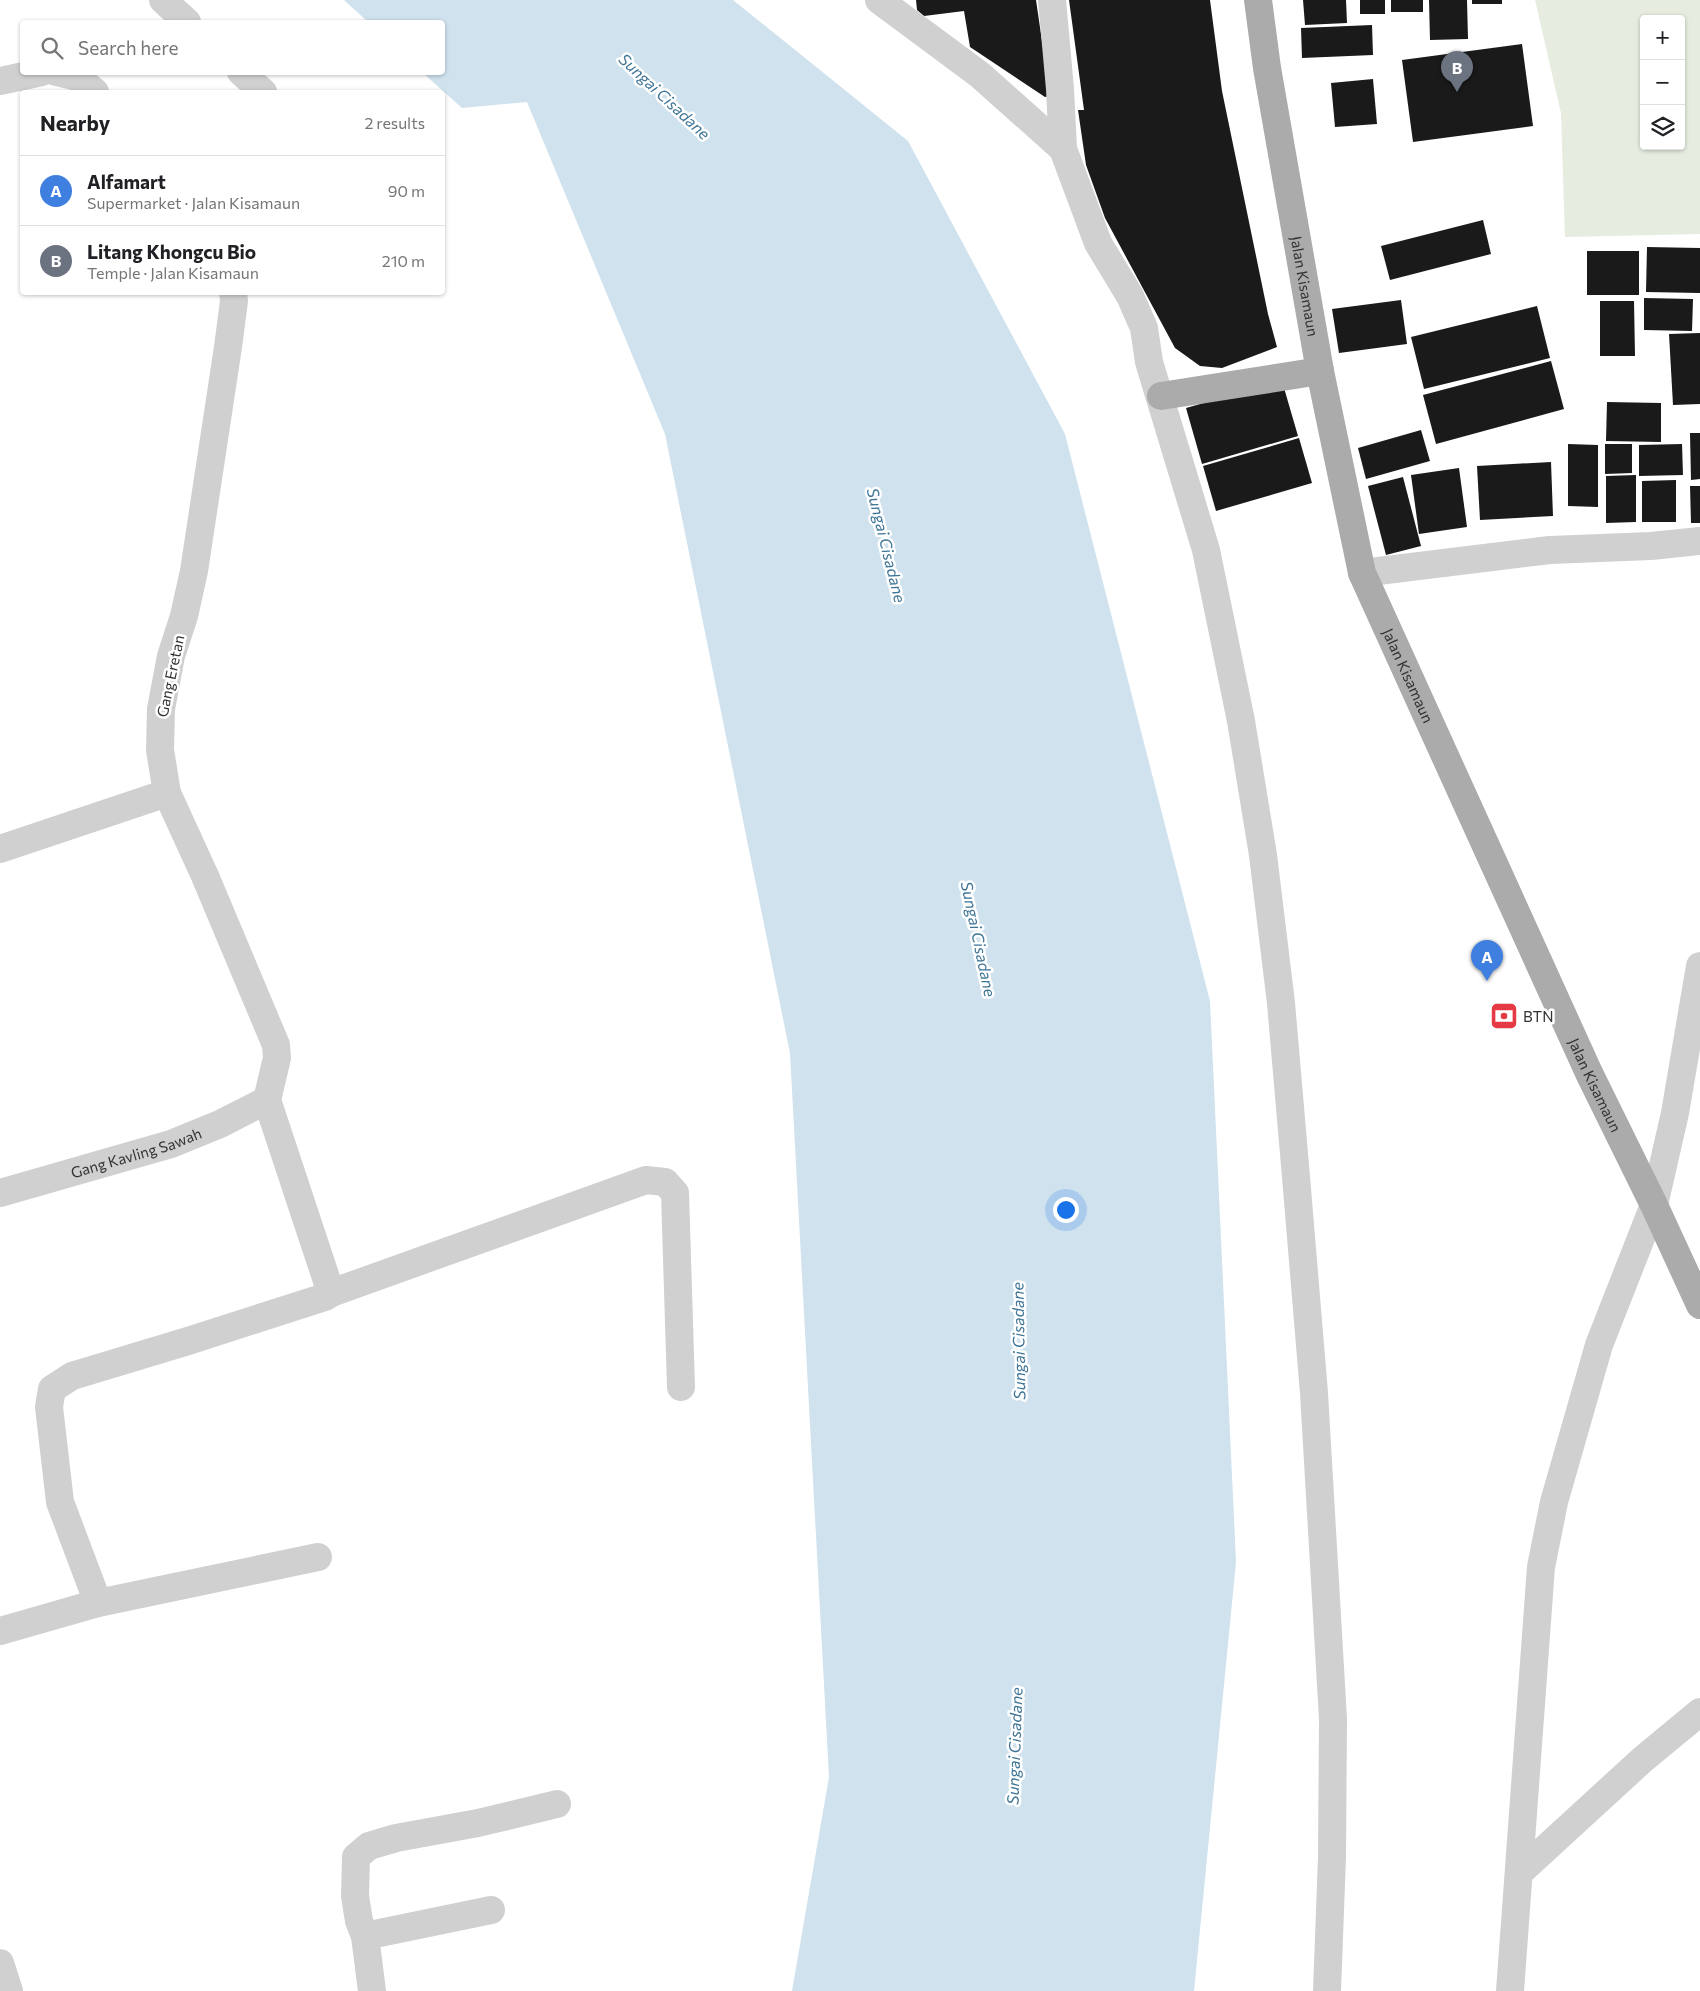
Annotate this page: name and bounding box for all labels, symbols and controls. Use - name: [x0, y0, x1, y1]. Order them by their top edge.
- map controls: [1640, 15, 1685, 150]
- button: +: [1640, 15, 1685, 60]
- search box: [20, 20, 445, 75]
- icon: search: [38, 34, 66, 62]
- text: Search here: [78, 36, 178, 59]
- water label: Sungai Cisadane: [616, 49, 715, 143]
- pin: B: [1441, 51, 1473, 92]
- button: −: [1640, 60, 1685, 105]
- button: layers: [1640, 105, 1685, 150]
- text: Nearby: [40, 110, 110, 135]
- text: 2 results: [364, 113, 425, 132]
- text: Alfamart: [87, 170, 166, 193]
- text: A: [50, 181, 62, 200]
- text: 90 m: [388, 181, 425, 200]
- text: Supermarket · Jalan Kisamaun: [87, 193, 300, 212]
- street label: Jalan Kisamaun: [1287, 234, 1323, 338]
- text: Litang Khongcu Bio: [87, 240, 256, 263]
- text: B: [51, 251, 61, 270]
- text: 210 m: [382, 251, 425, 270]
- text: Temple · Jalan Kisamaun: [87, 263, 259, 282]
- water label: Sungai Cisadane: [864, 486, 911, 605]
- street label: Jalan Kisamaun: [1379, 625, 1438, 726]
- street label: Gang Eretan: [153, 633, 187, 719]
- water label: Sungai Cisadane: [957, 880, 1001, 999]
- pin: A: [1471, 940, 1503, 981]
- bank icon: BTN: [1489, 1001, 1519, 1031]
- place label: BTN: [1523, 1007, 1554, 1025]
- street label: Jalan Kisamaun: [1565, 1035, 1626, 1135]
- street label: Gang Kavling Sawah: [69, 1124, 204, 1181]
- your location: [1053, 1197, 1079, 1223]
- water label: Sungai Cisadane: [1007, 1282, 1029, 1400]
- water label: Sungai Cisadane: [1002, 1686, 1026, 1805]

